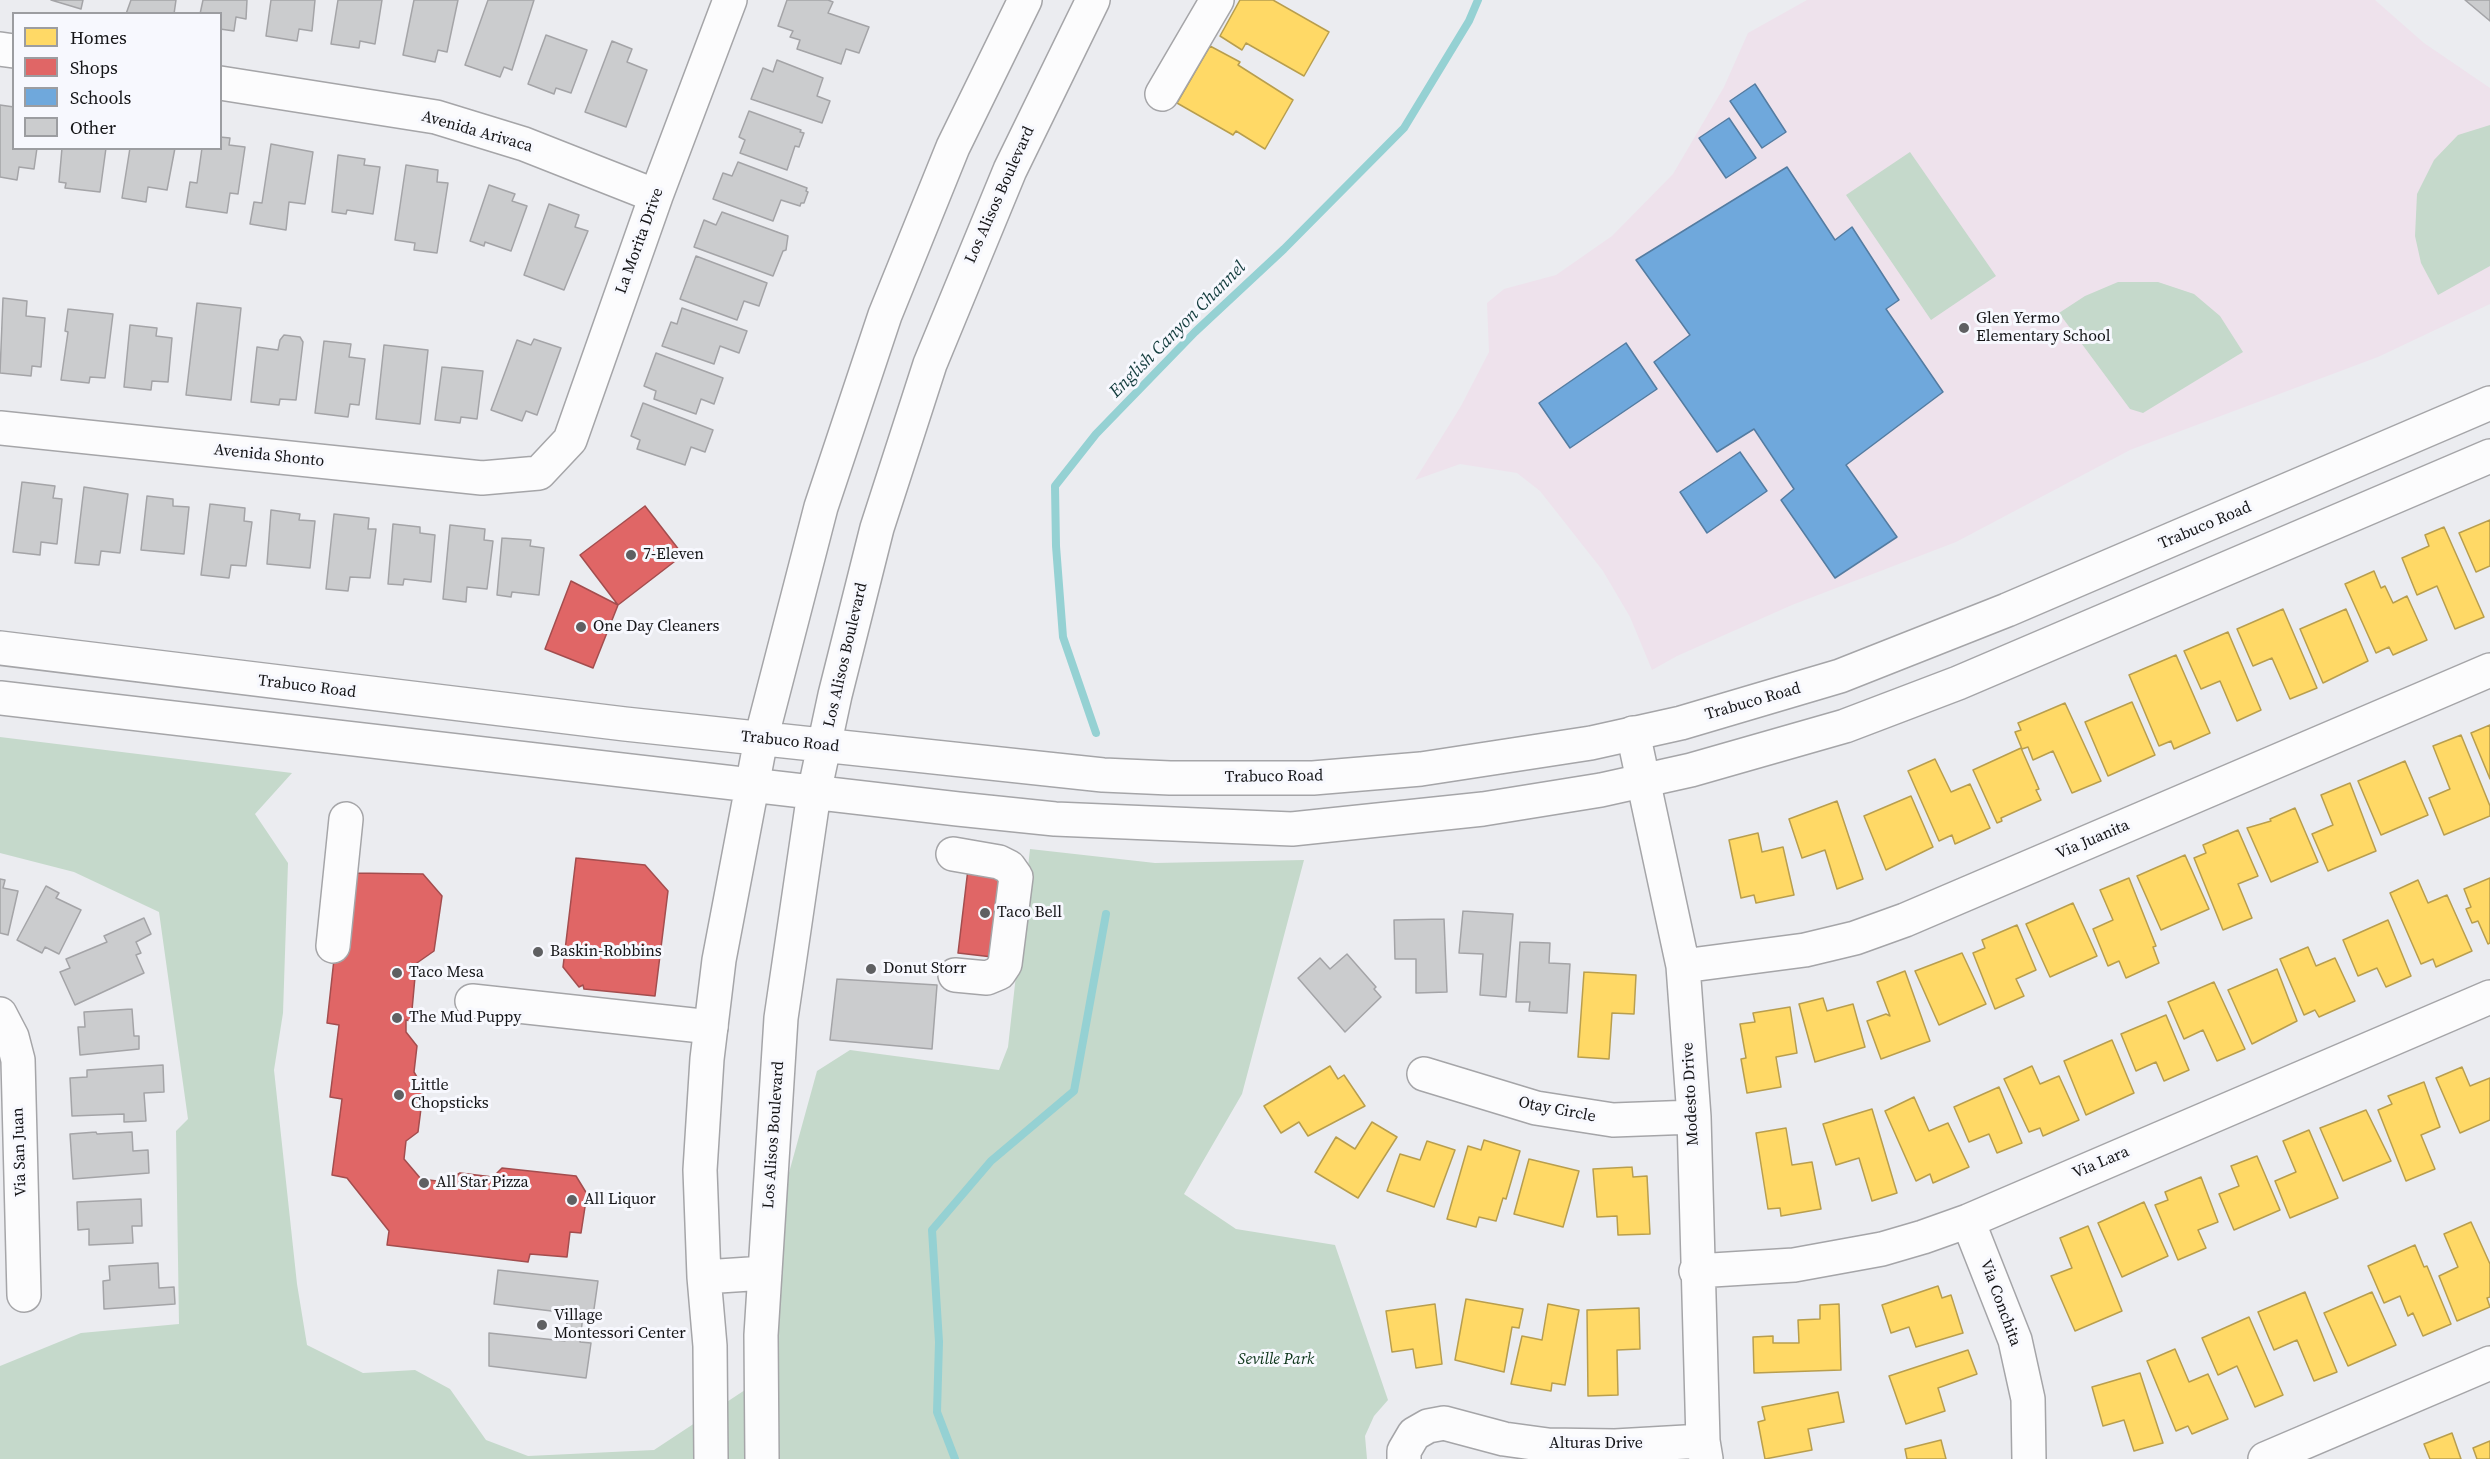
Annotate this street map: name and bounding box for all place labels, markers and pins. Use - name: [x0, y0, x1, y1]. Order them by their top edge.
- place label: Glen Yermo Elementary School: [1976, 309, 2110, 347]
- marker: Glen Yermo Elementary School: [1957, 321, 1971, 335]
- place label: 7-Eleven: [643, 545, 704, 565]
- marker: 7-Eleven: [624, 548, 638, 562]
- place label: One Day Cleaners: [593, 617, 719, 637]
- marker: One Day Cleaners: [574, 620, 588, 634]
- place label: Taco Bell: [997, 903, 1062, 923]
- marker: Taco Bell: [978, 906, 992, 920]
- place label: Baskin-Robbins: [550, 942, 662, 962]
- marker: Baskin-Robbins: [531, 945, 545, 959]
- place label: Donut Storr: [883, 959, 967, 979]
- marker: Donut Storr: [864, 962, 878, 976]
- place label: Taco Mesa: [409, 963, 484, 983]
- marker: Taco Mesa: [390, 966, 404, 980]
- place label: The Mud Puppy: [409, 1008, 521, 1028]
- marker: The Mud Puppy: [390, 1011, 404, 1025]
- place label: Little Chopsticks: [411, 1076, 489, 1114]
- marker: Little Chopsticks: [392, 1088, 406, 1102]
- place label: All Star Pizza: [436, 1173, 529, 1193]
- marker: All Star Pizza: [417, 1176, 431, 1190]
- place label: All Liquor: [584, 1190, 656, 1210]
- marker: All Liquor: [565, 1193, 579, 1207]
- place label: Village Montessori Center: [554, 1306, 686, 1344]
- marker: Village Montessori Center: [535, 1318, 549, 1332]

